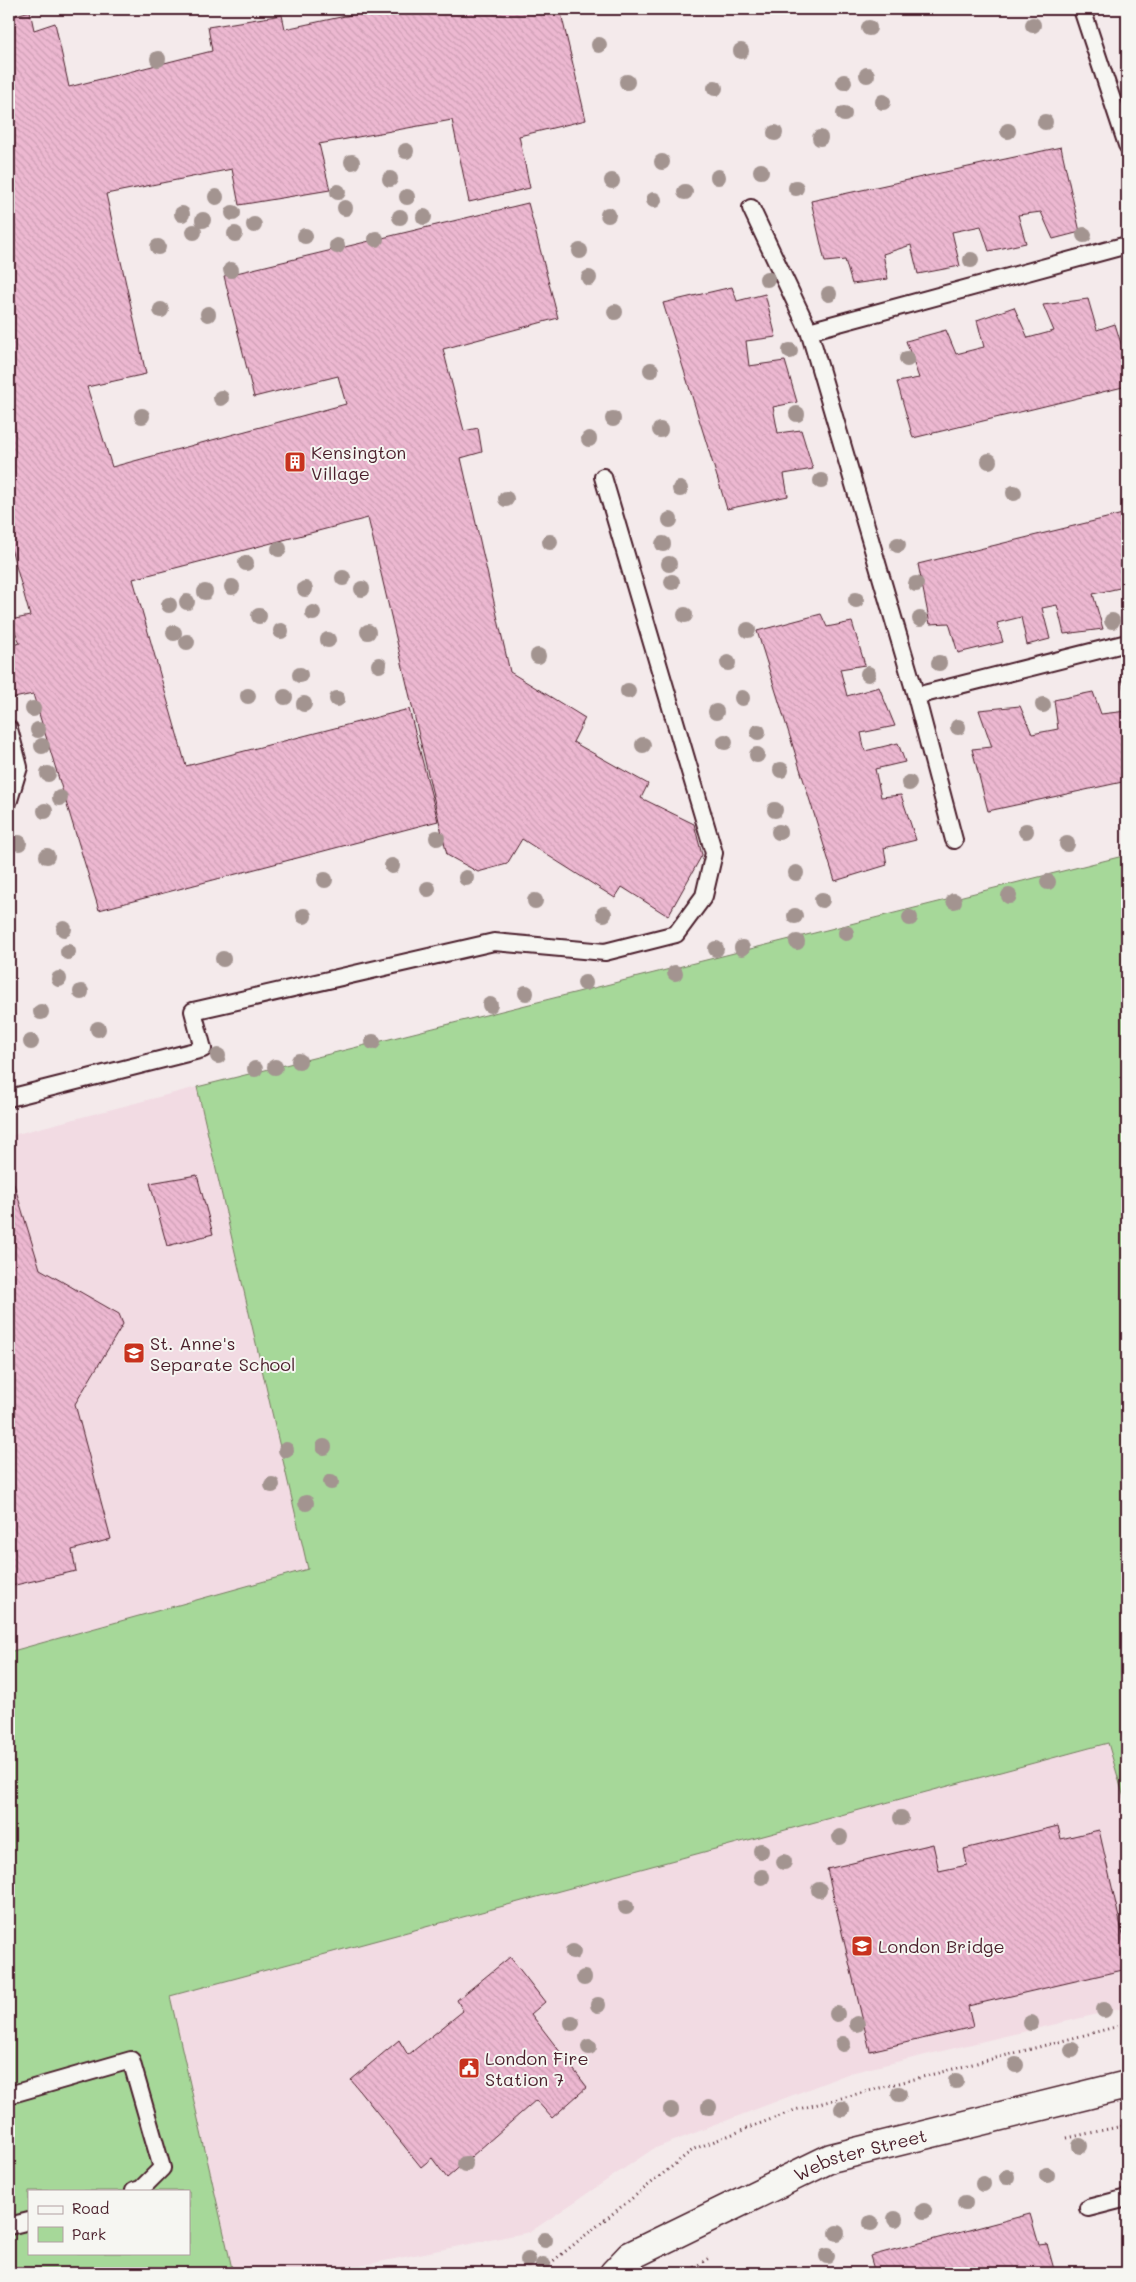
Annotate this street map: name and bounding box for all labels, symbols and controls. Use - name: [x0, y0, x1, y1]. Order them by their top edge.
- place label: Kensington Village: [311, 440, 406, 485]
- building icon: Kensington Village: [283, 450, 307, 474]
- place label: St. Anne's Separate School: [150, 1331, 295, 1376]
- school or university icon: St. Anne's Separate School: [122, 1341, 146, 1365]
- school or university icon: London Bridge: [850, 1934, 874, 1958]
- place label: London Bridge: [878, 1934, 1005, 1958]
- place label: London Fire Station 7: [485, 2046, 589, 2091]
- public building icon: London Fire Station 7: [457, 2056, 481, 2080]
- street label: Webster Street: [790, 2123, 929, 2186]
- legend: [28, 2190, 190, 2254]
- text: Road: [72, 2198, 109, 2218]
- text: Park: [72, 2224, 106, 2244]

